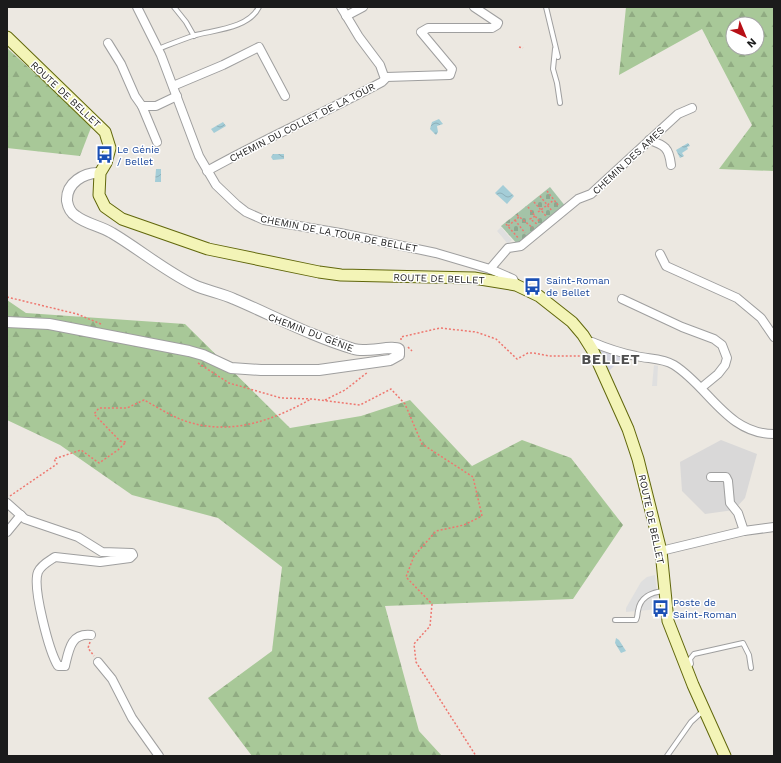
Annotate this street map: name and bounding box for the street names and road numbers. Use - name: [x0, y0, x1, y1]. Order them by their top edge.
- street label: ROUTE DE BELLET: [29, 59, 103, 130]
- street label: CHEMIN DU COLLET DE LA TOUR: [228, 81, 377, 164]
- street label: CHEMIN DES AMES: [590, 124, 666, 196]
- street label: CHEMIN DE LA TOUR DE BELLET: [259, 213, 418, 254]
- street label: ROUTE DE BELLET: [393, 271, 485, 286]
- street label: CHEMIN DU GÉNIE: [266, 311, 355, 354]
- street label: ROUTE DE BELLET: [637, 473, 666, 565]

